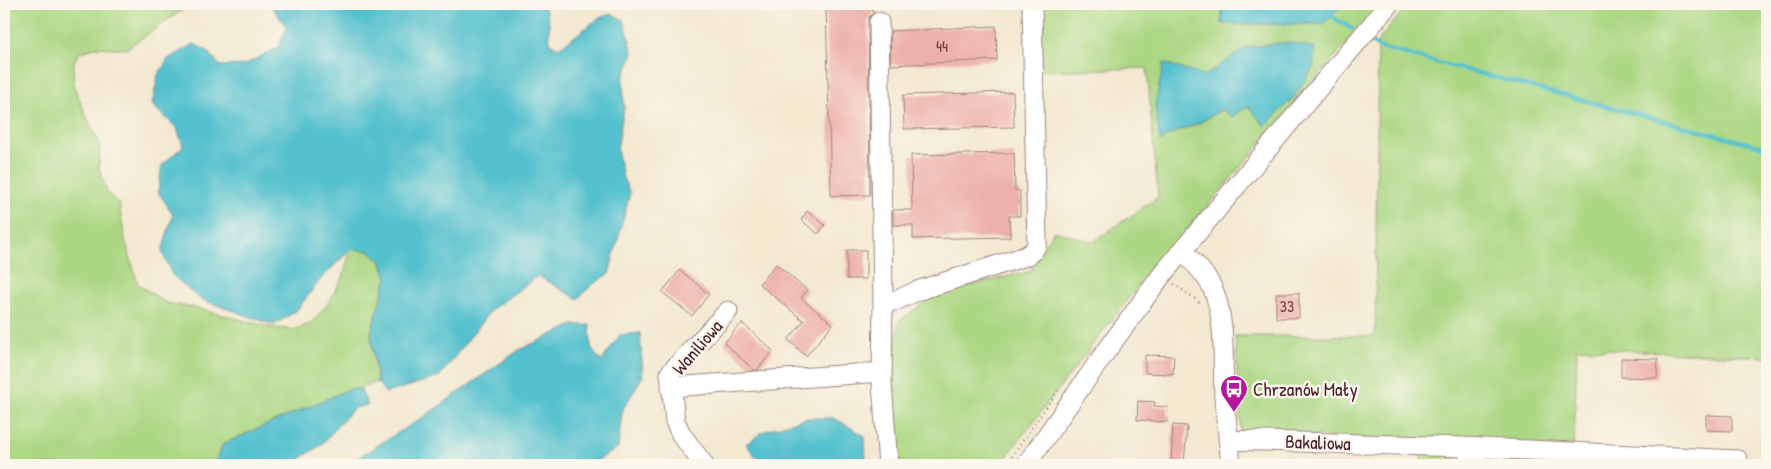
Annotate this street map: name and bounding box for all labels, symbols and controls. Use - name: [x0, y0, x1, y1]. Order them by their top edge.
- house number: 44: [936, 35, 948, 57]
- house number: 33: [1280, 295, 1294, 317]
- street label: Waniliowa: [666, 313, 729, 380]
- bus stop icon: Chrzanów Mały: [1219, 374, 1249, 413]
- place label: Chrzanów Mały: [1253, 376, 1358, 402]
- street label: Bakaliowa: [1285, 428, 1352, 456]

